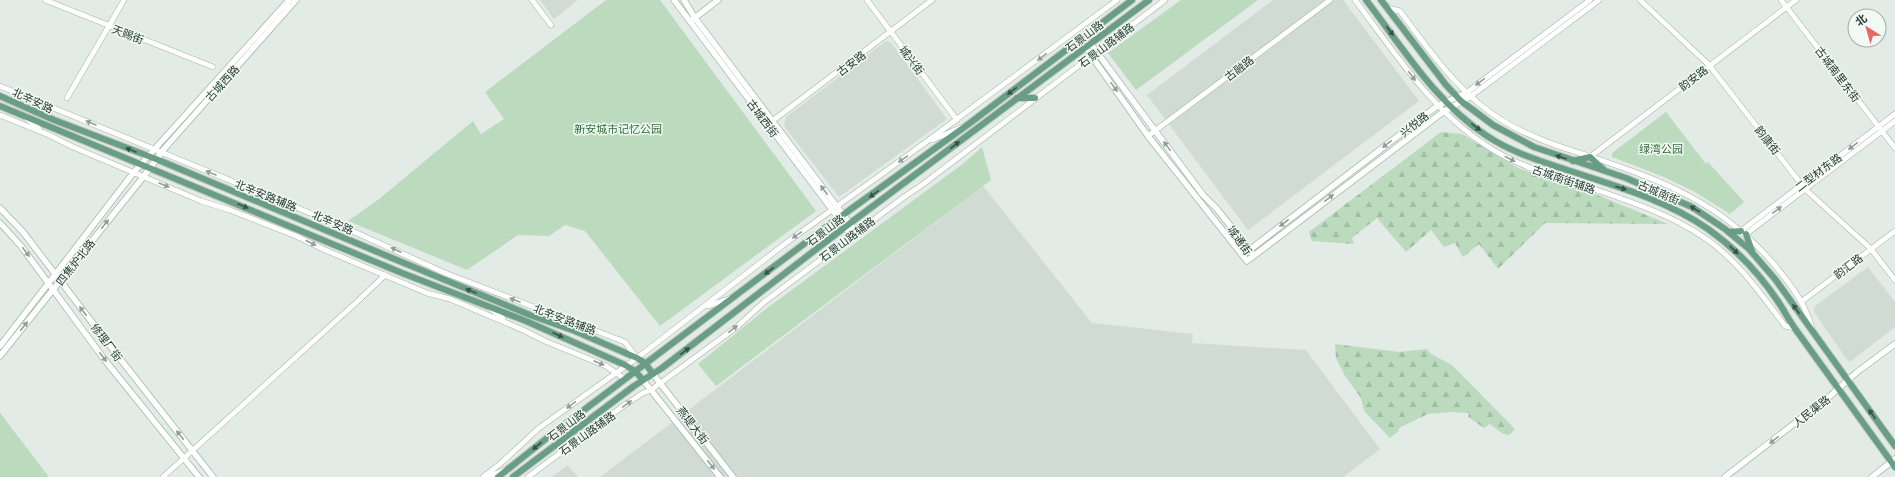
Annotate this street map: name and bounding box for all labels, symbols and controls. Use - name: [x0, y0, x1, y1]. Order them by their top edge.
- north arrow: [1847, 8, 1887, 48]
- text: 北: [1852, 11, 1869, 28]
- street label: 石景山路: [1063, 18, 1105, 54]
- street label: 石景山路辅路: [1076, 20, 1136, 70]
- street label: 天赐街: [110, 22, 146, 46]
- one-way arrow: [1386, 26, 1394, 36]
- street label: 城兴街: [897, 43, 927, 77]
- street label: 古城南里东街: [1813, 44, 1863, 104]
- street label: 古安路: [834, 48, 868, 78]
- one-way arrow: [1037, 53, 1047, 61]
- street label: 古融路: [1222, 53, 1256, 83]
- street label: 古城西路: [202, 62, 242, 104]
- street label: 韵安路: [1676, 63, 1710, 93]
- one-way arrow: [1408, 70, 1417, 81]
- one-way arrow: [1475, 78, 1486, 86]
- one-way arrow: [1110, 82, 1118, 92]
- street label: 北辛安路: [10, 85, 56, 115]
- one-way arrow: [1007, 87, 1017, 95]
- street label: 古城西街: [745, 97, 781, 139]
- street label: 兴悦路: [1397, 109, 1431, 139]
- one-way arrow: [85, 119, 97, 125]
- park label: 新安城市记忆公园: [574, 122, 662, 135]
- one-way arrow: [1470, 123, 1481, 132]
- street label: 韵康街: [1753, 123, 1783, 157]
- one-way arrow: [950, 140, 961, 149]
- one-way arrow: [1382, 140, 1393, 148]
- one-way arrow: [1163, 141, 1171, 152]
- park label: 绿湾公园: [1639, 142, 1683, 155]
- one-way arrow: [1847, 142, 1858, 150]
- one-way arrow: [125, 147, 136, 153]
- street label: 二型材东路: [1792, 150, 1844, 194]
- one-way arrow: [1554, 154, 1566, 160]
- one-way arrow: [898, 155, 908, 163]
- one-way arrow: [1505, 156, 1516, 162]
- street label: 古城南街辅路: [1531, 162, 1597, 196]
- one-way arrow: [205, 170, 216, 176]
- street label: 北辛安路辅路: [233, 177, 299, 213]
- street label: 古城南街: [1636, 177, 1682, 207]
- one-way arrow: [159, 182, 170, 188]
- one-way arrow: [820, 185, 828, 195]
- one-way arrow: [1615, 185, 1627, 191]
- one-way arrow: [869, 190, 879, 198]
- one-way arrow: [1324, 195, 1334, 203]
- one-way arrow: [238, 203, 249, 209]
- one-way arrow: [1690, 205, 1700, 213]
- one-way arrow: [1772, 206, 1783, 215]
- street label: 北辛安路: [310, 207, 356, 237]
- street label: 石景山路: [804, 212, 846, 248]
- street label: 石景山路辅路: [817, 214, 877, 264]
- one-way arrow: [101, 219, 110, 230]
- one-way arrow: [1279, 219, 1290, 228]
- street label: 城通街: [1225, 223, 1255, 257]
- one-way arrow: [792, 230, 803, 239]
- street label: 四焦炉北路: [53, 236, 97, 288]
- one-way arrow: [305, 240, 317, 246]
- one-way arrow: [1729, 245, 1739, 255]
- one-way arrow: [21, 247, 30, 258]
- one-way arrow: [390, 247, 401, 253]
- street label: 韵汇路: [1831, 251, 1865, 281]
- one-way arrow: [764, 266, 775, 275]
- one-way arrow: [464, 287, 476, 293]
- one-way arrow: [509, 296, 521, 302]
- street label: 北辛安路辅路: [532, 301, 598, 337]
- one-way arrow: [1792, 304, 1800, 314]
- one-way arrow: [79, 305, 87, 316]
- one-way arrow: [20, 320, 29, 331]
- street label: 修理厂街: [89, 321, 125, 363]
- one-way arrow: [727, 325, 738, 333]
- one-way arrow: [552, 332, 563, 338]
- one-way arrow: [680, 347, 691, 355]
- one-way arrow: [99, 351, 107, 362]
- one-way arrow: [593, 360, 604, 366]
- street label: 人民渠路: [1790, 392, 1832, 430]
- one-way arrow: [622, 400, 632, 408]
- one-way arrow: [565, 401, 576, 409]
- street label: 燕堤大街: [674, 404, 712, 446]
- street label: 石景山路: [545, 407, 587, 443]
- street label: 石景山路辅路: [556, 408, 618, 458]
- one-way arrow: [1868, 409, 1876, 420]
- one-way arrow: [176, 430, 184, 441]
- one-way arrow: [1769, 435, 1780, 444]
- one-way arrow: [532, 441, 543, 450]
- one-way arrow: [707, 460, 715, 471]

